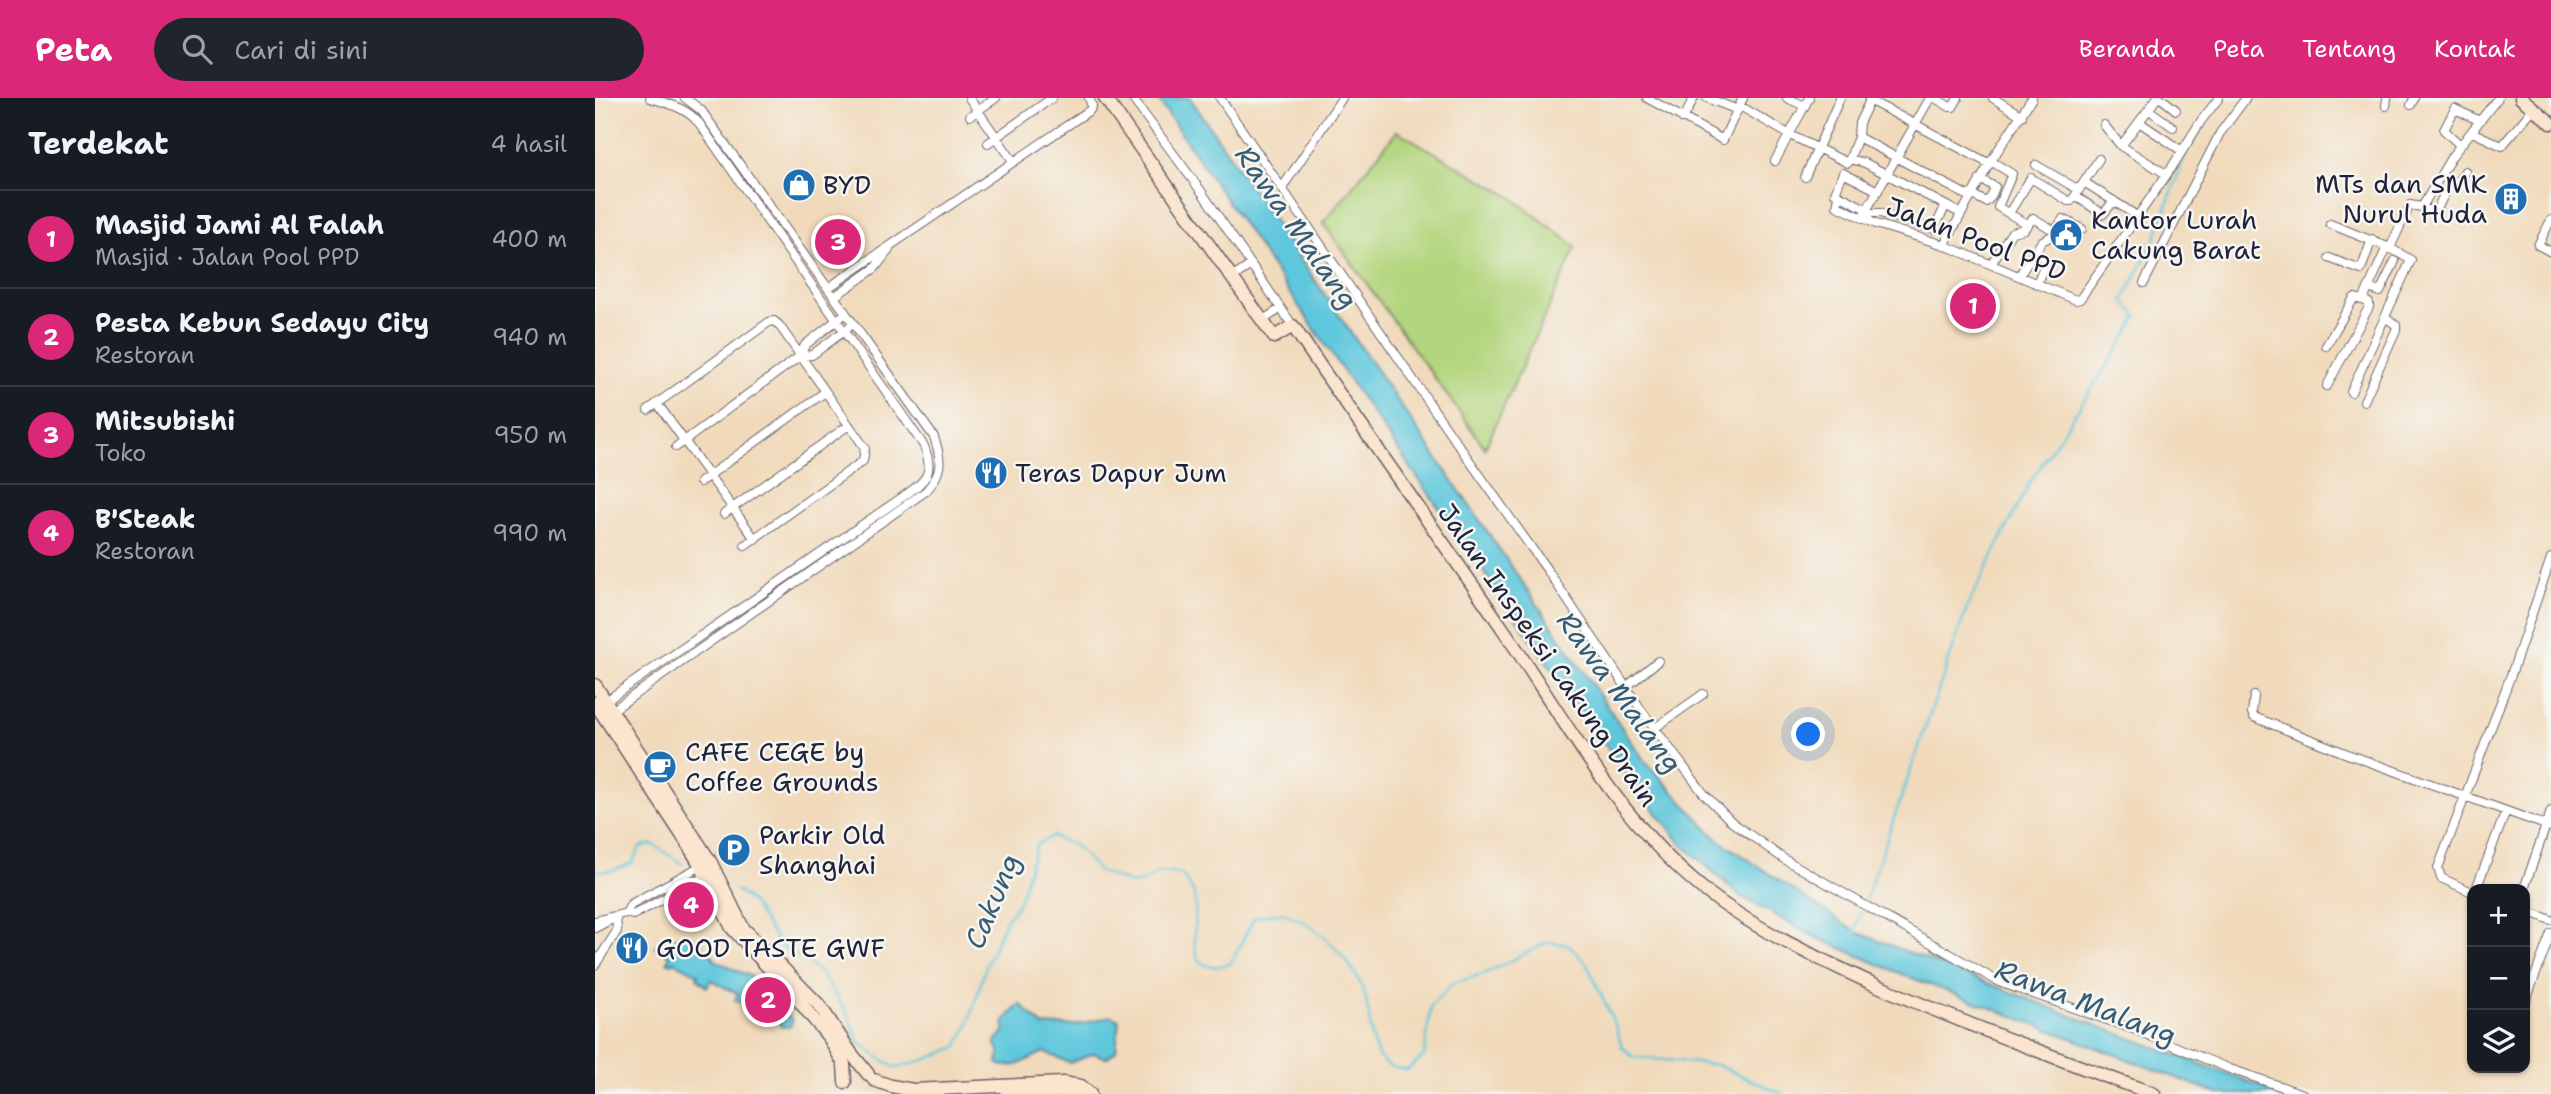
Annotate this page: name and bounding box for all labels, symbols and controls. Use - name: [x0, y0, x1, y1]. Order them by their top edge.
- search box: [154, 18, 644, 81]
- text: Peta: [35, 27, 112, 72]
- icon: search: [178, 30, 216, 68]
- text: Cari di sini: [234, 32, 368, 67]
- text: Beranda: [2079, 33, 2175, 65]
- text: Peta: [2213, 33, 2264, 65]
- text: Tentang: [2302, 33, 2396, 65]
- text: Kontak: [2434, 33, 2516, 65]
- text: Terdekat: [28, 123, 168, 164]
- text: 4 hasil: [491, 129, 567, 159]
- water label: Rawa Malang: [1227, 138, 1367, 316]
- shop icon: BYD: [780, 166, 818, 204]
- place label: MTs dan SMK Nurul Huda: [2315, 166, 2487, 231]
- place label: BYD: [823, 167, 871, 202]
- building icon: MTs dan SMK Nurul Huda: [2492, 180, 2530, 218]
- street label: Jalan Pool PPD: [1881, 188, 2071, 289]
- place label: Kantor Lurah Cakung Barat: [2091, 202, 2261, 267]
- text: Masjid Jami Al Falah: [95, 207, 384, 242]
- pin: 3: [815, 216, 861, 268]
- public building icon: Kantor Lurah Cakung Barat: [2047, 216, 2085, 254]
- text: 1: [46, 224, 56, 254]
- text: 400 m: [491, 224, 567, 254]
- text: Masjid · Jalan Pool PPD: [95, 242, 359, 272]
- pin: 1: [1950, 280, 1996, 332]
- text: Pesta Kebun Sedayu City: [95, 305, 429, 340]
- text: 2: [43, 322, 59, 352]
- text: 940 m: [492, 322, 567, 352]
- text: Restoran: [95, 340, 195, 370]
- text: Mitsubishi: [95, 403, 235, 438]
- text: 3: [43, 420, 59, 450]
- text: 950 m: [494, 420, 567, 450]
- text: Toko: [95, 438, 146, 468]
- restaurant icon: Teras Dapur Jum: [972, 454, 1010, 492]
- place label: Teras Dapur Jum: [1015, 455, 1227, 490]
- street label: Jalan Inspeksi Cakung Drain: [1430, 496, 1667, 813]
- text: B'Steak: [95, 501, 195, 536]
- text: 4: [43, 518, 59, 548]
- text: 990 m: [492, 518, 567, 548]
- text: Restoran: [95, 536, 195, 566]
- water label: Rawa Malang: [1548, 603, 1692, 781]
- your location: [1791, 717, 1825, 751]
- place label: CAFE CEGE by Coffee Grounds: [685, 734, 879, 799]
- cafe icon: CAFE CEGE by Coffee Grounds: [641, 748, 679, 786]
- place label: Parkir Old Shanghai: [759, 817, 885, 882]
- parking icon: Parkir Old Shanghai: [715, 831, 753, 869]
- water label: Cakung: [955, 848, 1029, 954]
- pin: 4: [668, 879, 714, 931]
- map controls: [2467, 884, 2530, 1073]
- button: +: [2467, 884, 2530, 947]
- restaurant icon: GOOD TASTE GWF: [613, 929, 651, 967]
- place label: GOOD TASTE GWF: [656, 930, 885, 965]
- button: −: [2467, 947, 2530, 1010]
- water label: Rawa Malang: [1990, 950, 2182, 1054]
- pin: 2: [745, 974, 791, 1026]
- button: layers: [2467, 1010, 2530, 1073]

